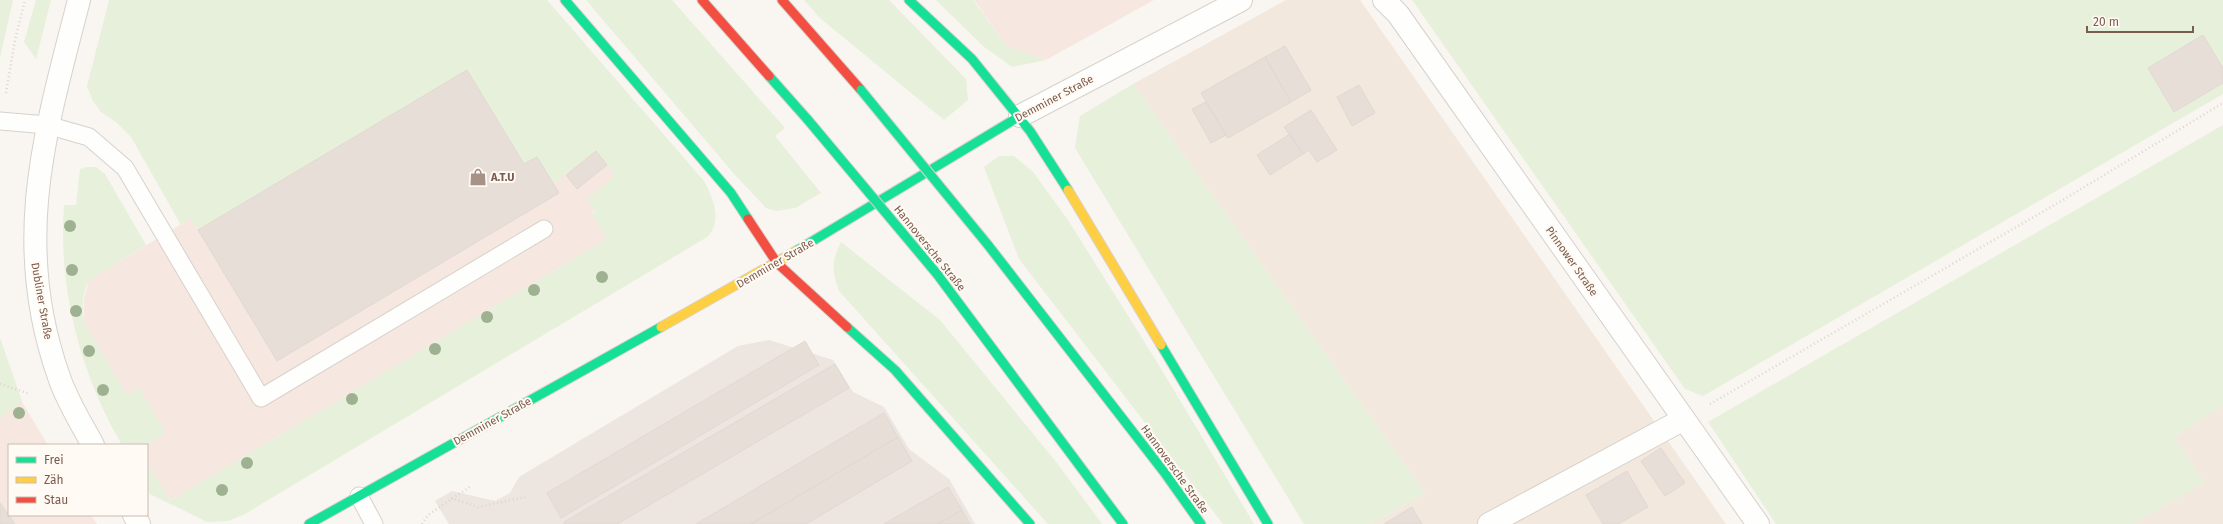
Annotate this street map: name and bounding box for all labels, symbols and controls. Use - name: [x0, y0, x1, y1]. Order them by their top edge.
- scale bar: [2087, 8, 2193, 34]
- text: 20 m: [2093, 15, 2119, 29]
- street label: Demminer Straße: [1013, 72, 1096, 125]
- shop icon: A.T.U: [468, 167, 488, 187]
- place label: A.T.U: [490, 171, 515, 184]
- street label: Hannoversche Straße: [891, 203, 968, 294]
- street label: Pinnower Straße: [1543, 224, 1600, 299]
- street label: Demminer Straße: [734, 236, 816, 291]
- street label: Dubliner Straße: [28, 261, 55, 341]
- street label: Demminer Straße: [451, 395, 533, 448]
- street label: Hannoversche Straße: [1138, 422, 1211, 516]
- legend: [8, 444, 148, 516]
- text: Frei: [44, 453, 64, 467]
- text: Zäh: [44, 473, 64, 487]
- text: Stau: [44, 493, 68, 507]

